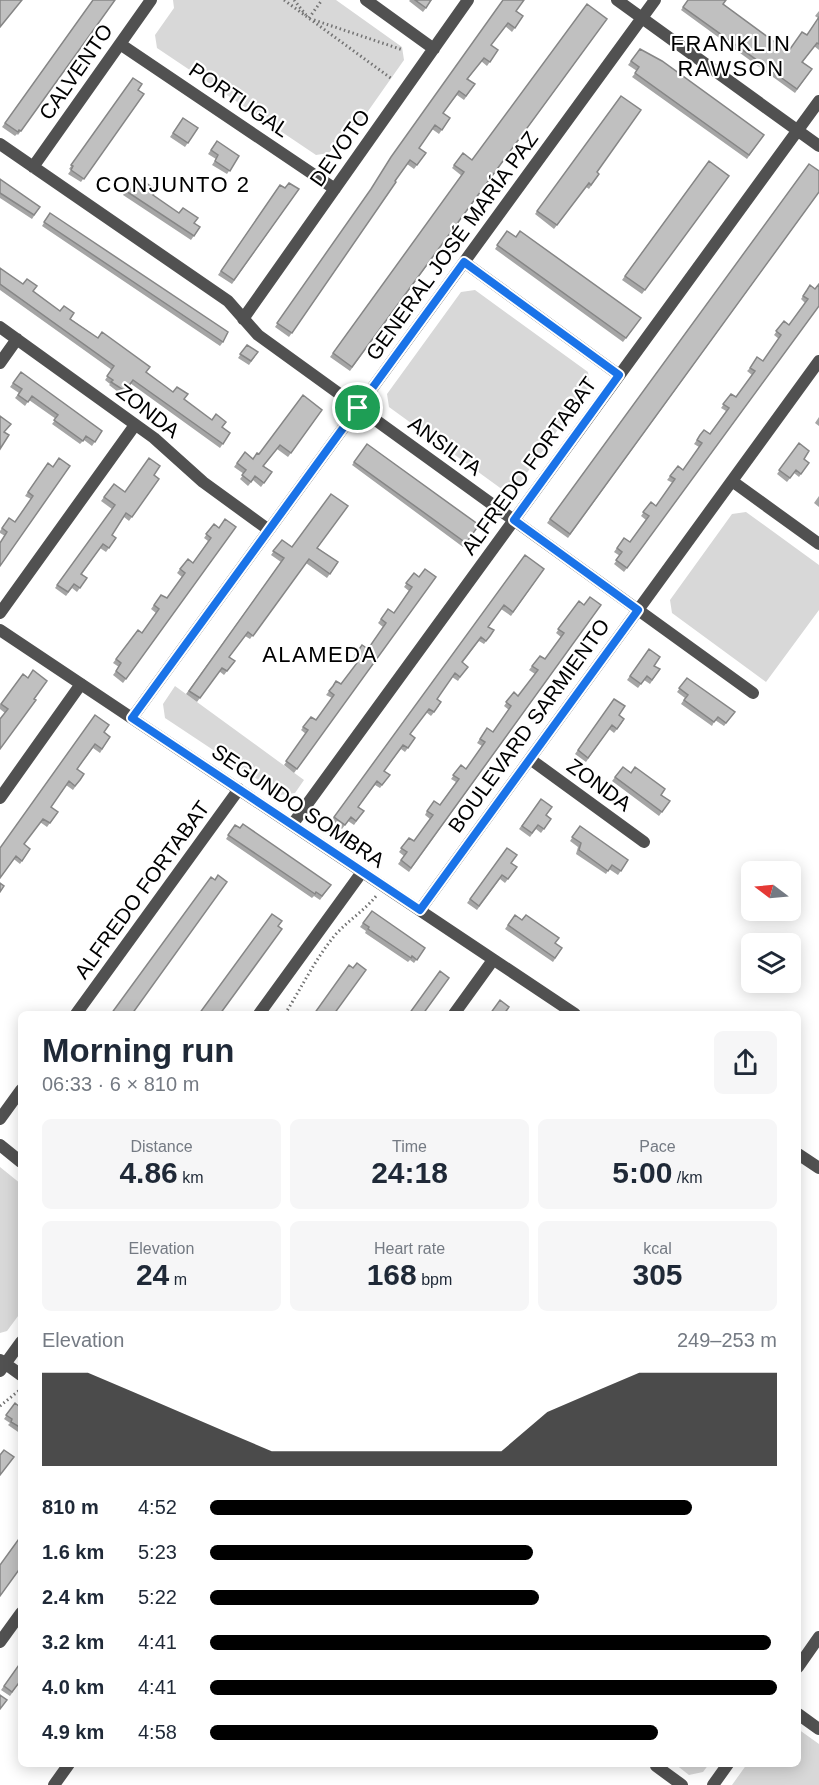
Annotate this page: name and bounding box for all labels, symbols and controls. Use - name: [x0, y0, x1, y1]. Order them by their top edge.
- street label: CALVENTO: [34, 20, 117, 124]
- district label: FRANKLIN RAWSON: [671, 31, 791, 81]
- street label: PORTUGAL: [185, 58, 293, 141]
- street label: DEVOTO: [305, 105, 374, 190]
- street label: GENERAL JOSÉ MARÍA PAZ: [361, 127, 542, 364]
- district label: CONJUNTO 2: [95, 172, 251, 197]
- street label: ALFREDO FORTABAT: [457, 372, 601, 559]
- street label: ZONDA: [112, 379, 184, 442]
- pin: [332, 382, 383, 433]
- icon: arrive: [341, 391, 374, 424]
- street label: ANSILTA: [404, 411, 486, 480]
- street label: BOULEVARD SARMIENTO: [443, 614, 614, 837]
- district label: ALAMEDA: [262, 642, 378, 667]
- street label: SEGUNDO SOMBRA: [208, 739, 389, 872]
- street label: ZONDA: [563, 754, 636, 816]
- street label: ALFREDO FORTABAT: [70, 796, 214, 983]
- north arrow: [741, 861, 801, 921]
- map controls: [741, 861, 801, 993]
- button: layers: [741, 933, 801, 993]
- button: share: [714, 1031, 777, 1094]
- text: Morning run: [42, 1032, 234, 1069]
- text: 06:33 · 6 × 810 m: [42, 1073, 199, 1095]
- text: Distance: [130, 1138, 193, 1155]
- text: Time: [392, 1138, 427, 1155]
- text: Pace: [639, 1138, 676, 1155]
- text: 4.86: [119, 1156, 178, 1189]
- text: 24:18: [371, 1156, 448, 1189]
- text: 5:00: [612, 1156, 672, 1189]
- text: km: [178, 1169, 204, 1186]
- text: /km: [672, 1169, 703, 1186]
- text: Elevation: [129, 1240, 194, 1257]
- text: Heart rate: [374, 1240, 445, 1257]
- text: kcal: [643, 1240, 672, 1257]
- text: 24: [136, 1258, 169, 1291]
- text: 168: [367, 1258, 417, 1291]
- text: 305: [632, 1258, 683, 1291]
- text: m: [169, 1271, 187, 1288]
- text: bpm: [417, 1271, 452, 1288]
- text: Elevation: [42, 1329, 124, 1351]
- text: 249–253 m: [677, 1329, 777, 1351]
- text: 810 m: [42, 1496, 99, 1518]
- text: 4:52: [138, 1496, 177, 1518]
- text: 1.6 km: [42, 1541, 104, 1563]
- text: 5:23: [138, 1541, 177, 1563]
- text: 2.4 km: [42, 1586, 104, 1608]
- text: 5:22: [138, 1586, 177, 1608]
- text: 3.2 km: [42, 1631, 104, 1653]
- text: 4:41: [138, 1631, 177, 1653]
- text: 4.0 km: [42, 1676, 104, 1698]
- text: 4:41: [138, 1676, 177, 1698]
- text: 4.9 km: [42, 1721, 104, 1743]
- text: 4:58: [138, 1721, 177, 1743]

